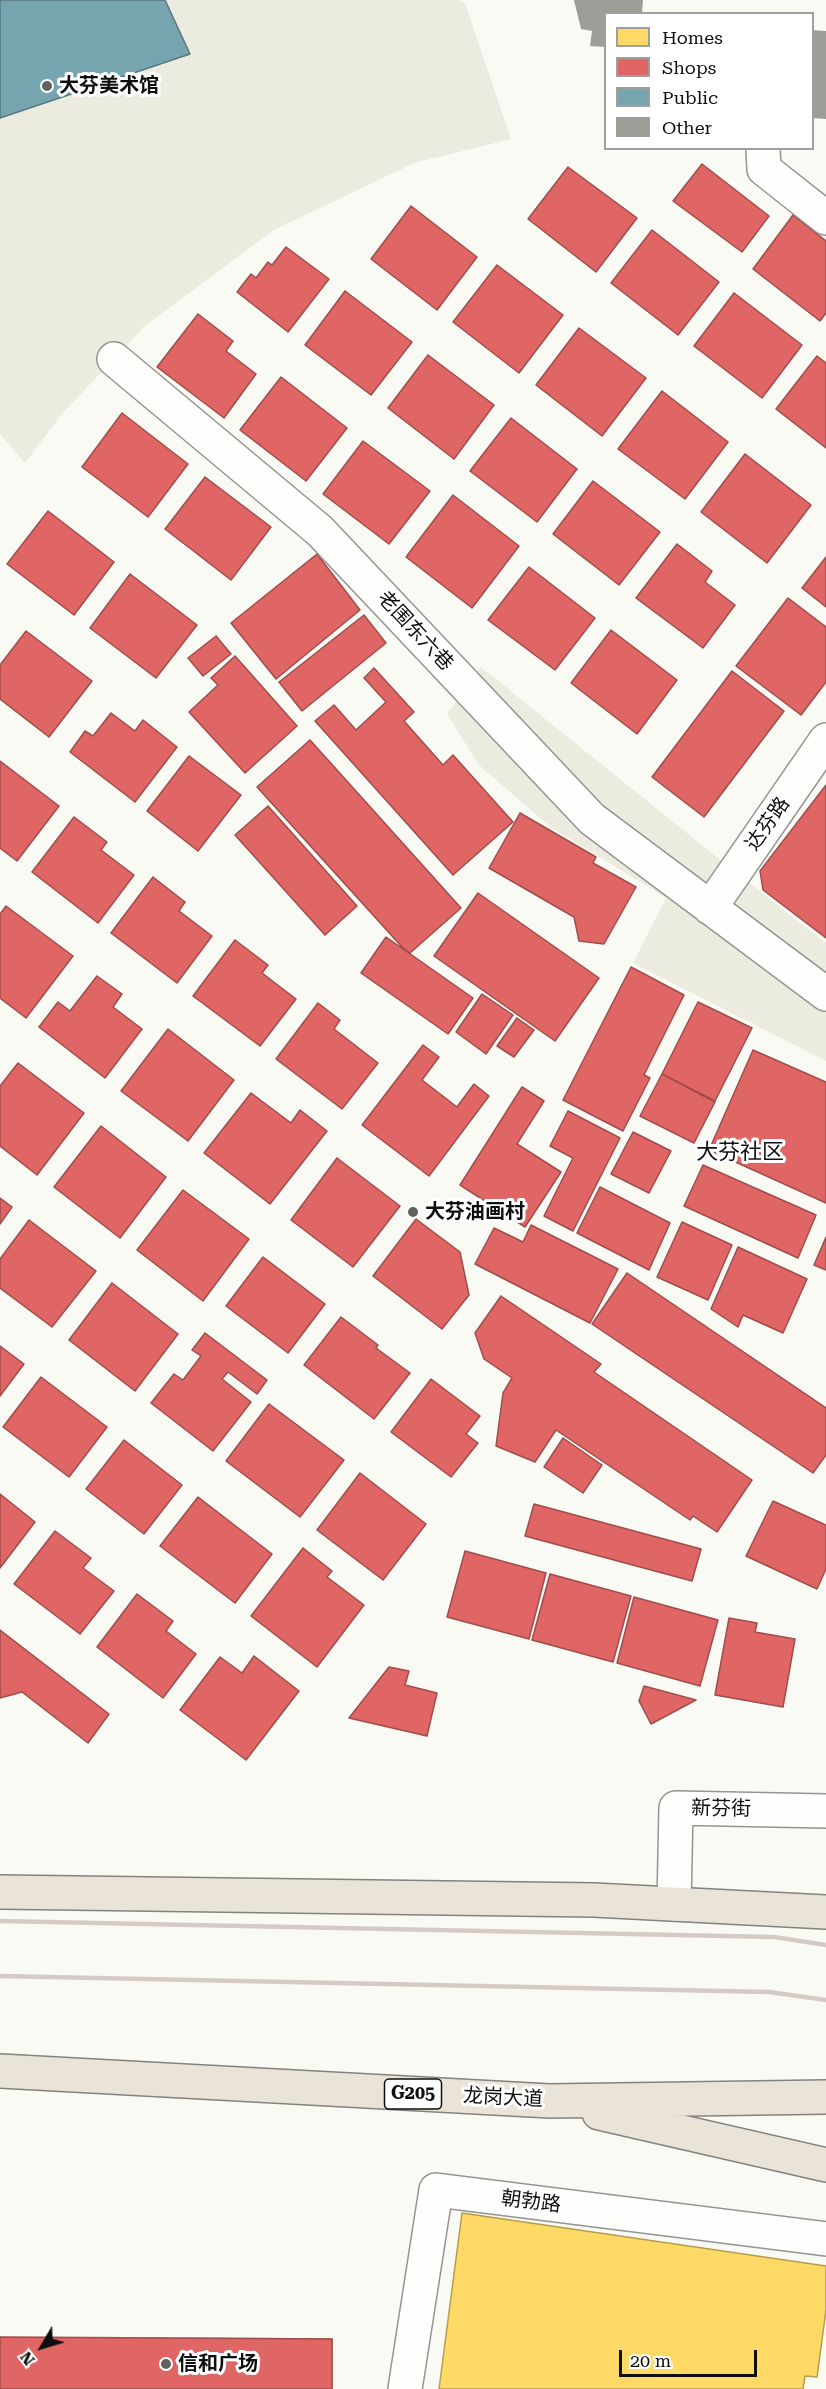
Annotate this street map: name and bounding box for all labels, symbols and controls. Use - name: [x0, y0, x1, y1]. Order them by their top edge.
- legend: [604, 12, 814, 150]
- text: Homes: [662, 27, 723, 48]
- text: Shops: [662, 57, 716, 78]
- place label: 大芬美术馆: [59, 74, 159, 98]
- marker: 大芬美术馆: [40, 79, 54, 93]
- text: Public: [662, 87, 718, 108]
- text: Other: [662, 117, 712, 138]
- street label: 老围东六巷: [372, 586, 458, 676]
- street label: 达芬路: [741, 793, 795, 855]
- district label: 大芬社区: [696, 1140, 784, 1166]
- place label: 大芬油画村: [425, 1200, 525, 1224]
- marker: 大芬油画村: [406, 1205, 420, 1219]
- street label: 新芬街: [691, 1796, 751, 1822]
- road number: G205: [384, 2079, 442, 2109]
- street label: 龙岗大道: [462, 2084, 544, 2112]
- street label: 朝勃路: [500, 2186, 562, 2218]
- north arrow: [12, 2317, 72, 2377]
- scale bar: [622, 2338, 760, 2376]
- text: N: [16, 2348, 39, 2369]
- text: 20 m: [630, 2350, 671, 2371]
- place label: 信和广场: [178, 2352, 258, 2376]
- marker: 信和广场: [159, 2357, 173, 2371]

